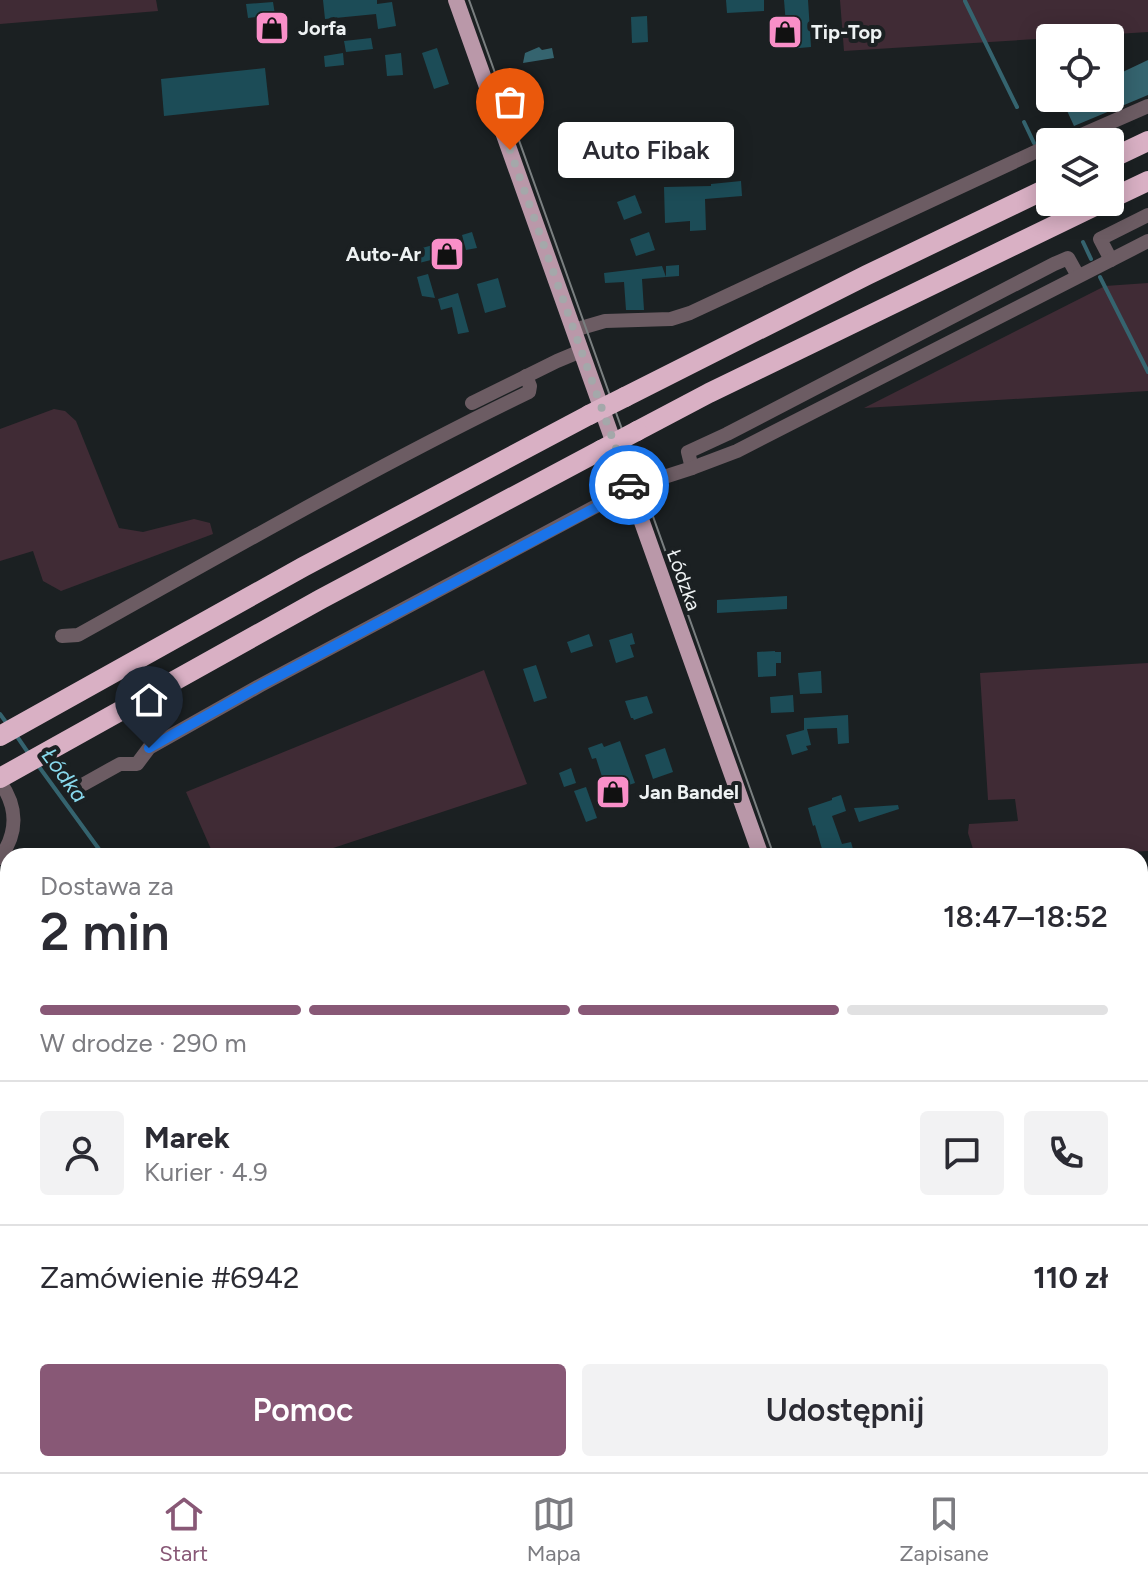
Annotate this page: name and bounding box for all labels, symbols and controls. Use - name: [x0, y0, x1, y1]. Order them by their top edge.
- shop icon: Jorfa: [253, 9, 291, 47]
- shop icon: Tip-Top: [766, 13, 804, 51]
- place label: Jorfa: [298, 16, 347, 40]
- place label: Tip-Top: [811, 20, 882, 44]
- map controls: [1036, 24, 1124, 216]
- button: locate: [1036, 24, 1124, 112]
- pin: [476, 68, 544, 150]
- icon: bag: [488, 80, 532, 124]
- callout: Auto Fibak: [558, 122, 734, 178]
- button: layers: [1036, 128, 1124, 216]
- text: Auto Fibak: [582, 134, 710, 166]
- shop icon: Auto-Ar: [428, 235, 466, 273]
- place label: Auto-Ar: [346, 242, 421, 266]
- courier: [589, 445, 669, 525]
- icon: car: [607, 463, 651, 507]
- street label: Łódzka: [662, 546, 706, 614]
- pin: [115, 666, 183, 748]
- icon: home: [127, 678, 171, 722]
- water label: Łódka: [36, 743, 93, 808]
- shop icon: Jan Bandel: [594, 773, 632, 811]
- place label: Jan Bandel: [639, 780, 739, 804]
- text: Dostawa za: [40, 870, 174, 902]
- text: 18:47–18:52: [943, 898, 1108, 935]
- text: 2 min: [40, 901, 169, 963]
- text: W drodze · 290 m: [40, 1027, 247, 1059]
- button: person: [40, 1111, 124, 1195]
- button: chat: [920, 1111, 1004, 1195]
- button: phone: [1024, 1111, 1108, 1195]
- text: Marek: [144, 1119, 230, 1156]
- text: Kurier · 4.9: [144, 1156, 268, 1188]
- text: Zamówienie #6942: [40, 1259, 300, 1296]
- text: 110 zł: [1033, 1259, 1108, 1296]
- button: Pomoc: [40, 1364, 566, 1456]
- button: Udostępnij: [582, 1364, 1108, 1456]
- tab: Start: [159, 1492, 208, 1567]
- tab: Mapa: [527, 1492, 581, 1567]
- tab: Zapisane: [899, 1492, 989, 1567]

